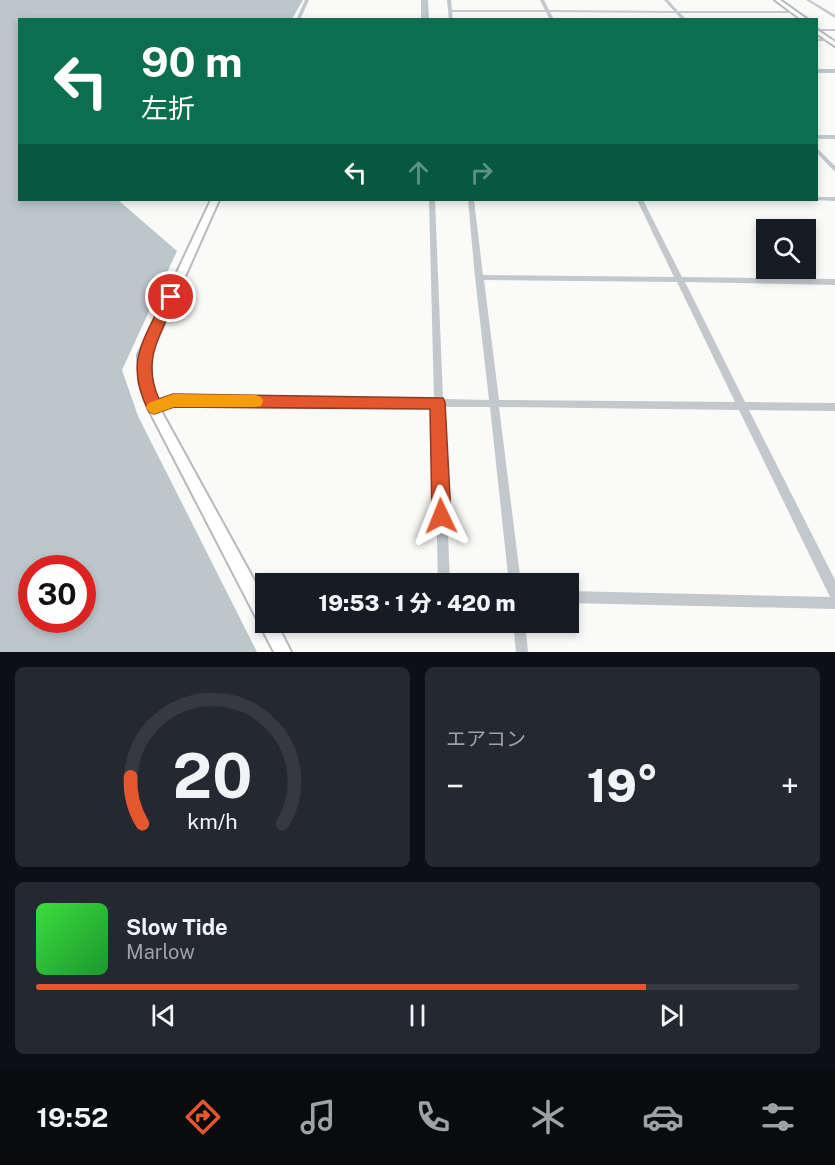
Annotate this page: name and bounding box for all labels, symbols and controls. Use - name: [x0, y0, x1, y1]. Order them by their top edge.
- text: 90 m: [141, 37, 243, 86]
- icon: left: [42, 42, 120, 120]
- text: 左折: [141, 92, 195, 124]
- icon: left: [339, 156, 372, 189]
- icon: ahead: [402, 156, 435, 189]
- icon: right: [465, 156, 498, 189]
- map controls: [756, 219, 816, 279]
- button: search: [756, 219, 816, 279]
- pin: [145, 271, 196, 322]
- icon: arrive: [154, 280, 187, 313]
- position arrow: [409, 484, 473, 548]
- speed limit sign: 30: [18, 555, 96, 633]
- text: 19:53 · 1 分 · 420 m: [319, 590, 515, 616]
- text: エアコン: [446, 727, 526, 751]
- text: 20: [173, 739, 252, 812]
- text: 19°: [587, 759, 658, 812]
- text: −: [446, 767, 464, 805]
- text: +: [781, 767, 799, 805]
- text: km/h: [187, 809, 238, 834]
- text: Slow Tide: [126, 914, 228, 940]
- text: Marlow: [126, 940, 195, 964]
- icon: previous: [147, 999, 180, 1032]
- icon: pause: [401, 999, 434, 1032]
- icon: next: [655, 999, 688, 1032]
- icon: directions: [182, 1096, 224, 1138]
- icon: music: [297, 1096, 339, 1138]
- icon: phone: [412, 1096, 454, 1138]
- icon: climate: [527, 1096, 569, 1138]
- icon: car: [642, 1096, 684, 1138]
- icon: filters: [757, 1096, 799, 1138]
- text: 19:52: [37, 1101, 109, 1133]

